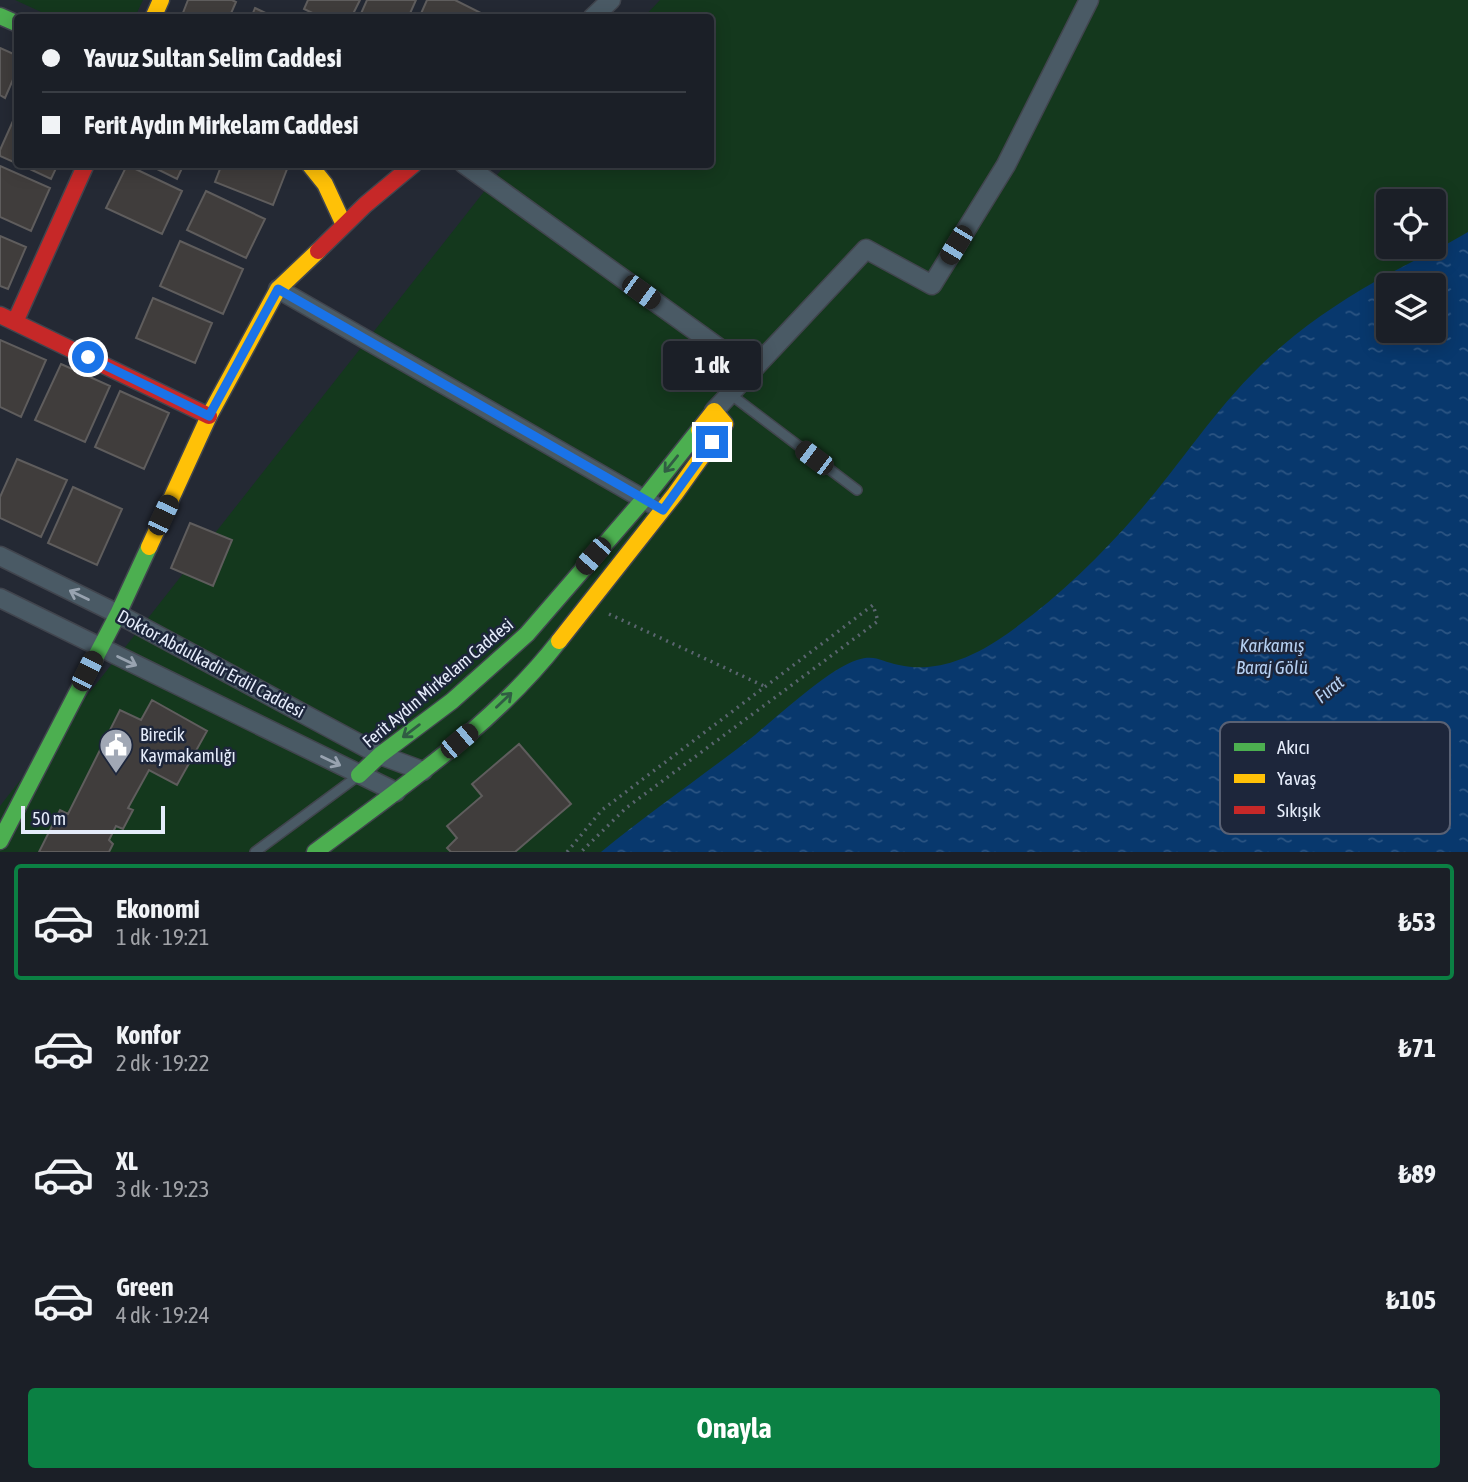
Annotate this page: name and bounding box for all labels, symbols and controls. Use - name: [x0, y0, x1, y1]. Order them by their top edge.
- text: Yavuz Sultan Selim Caddesi: [84, 43, 342, 73]
- text: Ferit Aydın Mirkelam Caddesi: [84, 110, 359, 140]
- map controls: [1376, 189, 1446, 343]
- button: locate: [1376, 189, 1446, 259]
- car: [937, 222, 976, 268]
- car: [618, 271, 665, 313]
- button: layers: [1376, 273, 1446, 343]
- callout: 1 dk: [663, 340, 761, 390]
- route start: [72, 341, 104, 373]
- text: 1 dk: [695, 352, 729, 378]
- route end: [696, 426, 728, 458]
- car: [791, 437, 838, 479]
- one-way arrow: [664, 454, 679, 472]
- car: [145, 492, 182, 538]
- car: [572, 533, 615, 579]
- one-way arrow: [69, 588, 90, 601]
- street label: Doktor Abdulkadir Erdil Caddesi: [114, 605, 308, 722]
- street label: Ferit Aydın Mirkelam Caddesi: [358, 613, 517, 752]
- water label: Karkamış Baraj Gölü: [1236, 634, 1308, 678]
- car: [69, 648, 106, 694]
- one-way arrow: [116, 655, 137, 668]
- water label: Fırat: [1310, 670, 1349, 707]
- one-way arrow: [495, 691, 512, 708]
- car: [437, 719, 482, 763]
- legend: [1220, 722, 1450, 834]
- place label: Birecik Kaymakamlığı: [140, 724, 236, 766]
- one-way arrow: [403, 724, 421, 739]
- public building icon: Birecik Kaymakamlığı: [97, 726, 135, 775]
- text: Akıcı: [1277, 736, 1310, 758]
- one-way arrow: [320, 755, 341, 769]
- text: Yavaş: [1277, 767, 1317, 789]
- text: Sıkışık: [1277, 799, 1322, 821]
- scale bar: [21, 803, 164, 835]
- text: 50 m: [32, 807, 66, 829]
- icon: car: [32, 891, 95, 954]
- text: Ekonomi: [116, 894, 200, 924]
- text: ₺53: [1399, 907, 1436, 937]
- text: 1 dk · 19:21: [116, 924, 210, 950]
- icon: car: [32, 1017, 95, 1080]
- text: Konfor: [116, 1020, 180, 1050]
- text: ₺71: [1399, 1033, 1436, 1063]
- text: 2 dk · 19:22: [116, 1050, 210, 1076]
- icon: car: [32, 1143, 95, 1206]
- text: XL: [116, 1146, 138, 1176]
- text: ₺89: [1399, 1159, 1436, 1189]
- text: 3 dk · 19:23: [116, 1176, 210, 1202]
- icon: car: [32, 1269, 95, 1332]
- text: Green: [116, 1272, 174, 1302]
- text: ₺105: [1386, 1285, 1436, 1315]
- text: 4 dk · 19:24: [116, 1302, 210, 1328]
- button: Onayla: [28, 1388, 1440, 1468]

